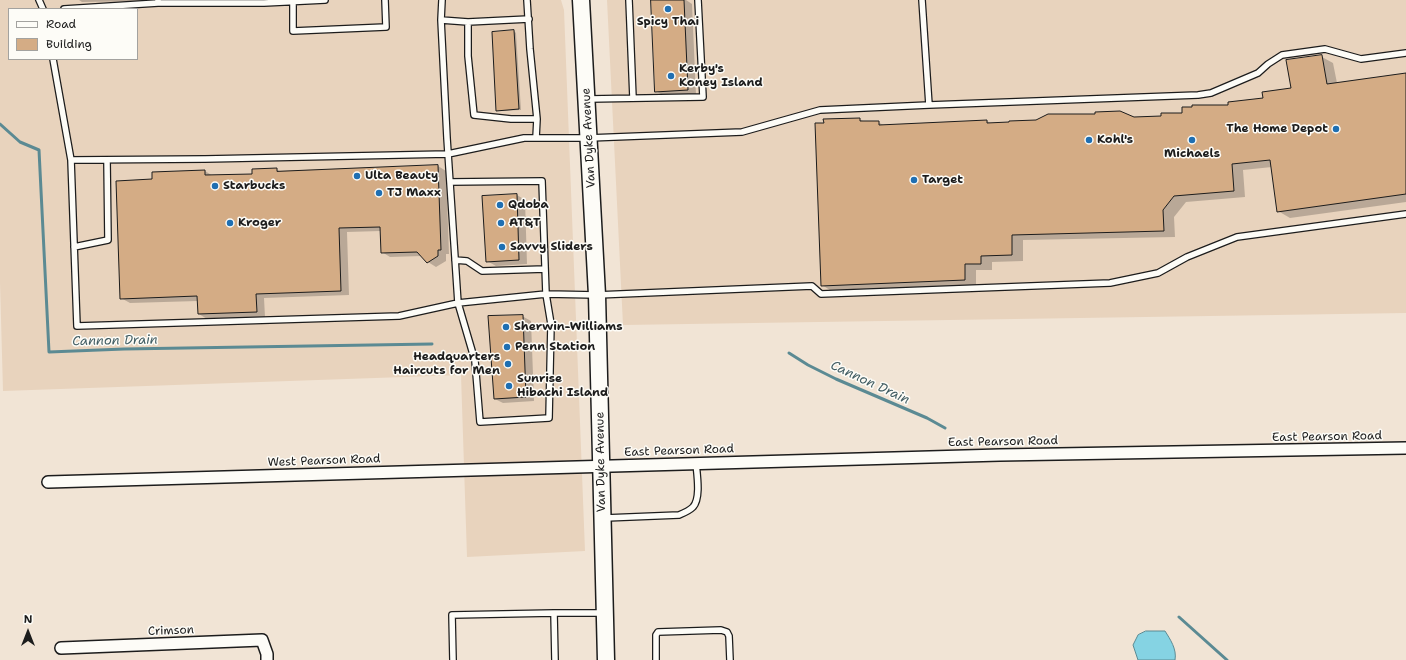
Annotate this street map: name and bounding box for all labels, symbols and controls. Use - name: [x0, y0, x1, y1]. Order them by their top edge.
- marker: Spicy Thai: [663, 4, 673, 14]
- legend: [8, 8, 138, 60]
- place label: Spicy Thai: [637, 15, 699, 29]
- text: Road: [46, 16, 76, 32]
- text: Building: [46, 36, 92, 52]
- place label: Kerby's Koney Island: [679, 62, 763, 90]
- marker: Kerby's Koney Island: [666, 71, 676, 81]
- street label: Van Dyke Avenue: [579, 87, 599, 189]
- place label: The Home Depot: [1226, 122, 1328, 136]
- marker: The Home Depot: [1331, 124, 1341, 134]
- place label: Kohl's: [1097, 133, 1133, 147]
- marker: Kohl's: [1084, 135, 1094, 145]
- marker: Michaels: [1187, 135, 1197, 145]
- place label: Michaels: [1164, 147, 1220, 161]
- place label: Ulta Beauty: [365, 169, 438, 183]
- marker: Ulta Beauty: [352, 171, 362, 181]
- place label: Target: [922, 173, 963, 187]
- marker: Target: [909, 175, 919, 185]
- place label: Starbucks: [223, 179, 285, 193]
- marker: Starbucks: [210, 181, 220, 191]
- place label: TJ Maxx: [387, 186, 441, 200]
- marker: TJ Maxx: [374, 188, 384, 198]
- place label: Qdoba: [508, 198, 549, 212]
- marker: Qdoba: [495, 200, 505, 210]
- place label: Kroger: [238, 216, 281, 230]
- place label: AT&T: [509, 216, 541, 230]
- marker: Kroger: [225, 218, 235, 228]
- marker: AT&T: [496, 218, 506, 228]
- place label: Savvy Sliders: [510, 240, 593, 254]
- marker: Savvy Sliders: [497, 242, 507, 252]
- place label: Sherwin-Williams: [514, 320, 623, 334]
- marker: Sherwin-Williams: [501, 322, 511, 332]
- water label: Cannon Drain: [72, 332, 158, 350]
- place label: Penn Station: [515, 340, 595, 354]
- marker: Penn Station: [502, 342, 512, 352]
- place label: Headquarters Haircuts for Men: [393, 350, 500, 378]
- water label: Cannon Drain: [828, 358, 912, 408]
- marker: Headquarters Haircuts for Men: [503, 359, 513, 369]
- place label: Sunrise Hibachi Island: [517, 372, 608, 400]
- marker: Sunrise Hibachi Island: [504, 381, 514, 391]
- street label: Van Dyke Avenue: [593, 412, 609, 512]
- street label: East Pearson Road: [1272, 429, 1382, 445]
- street label: East Pearson Road: [948, 434, 1058, 450]
- street label: East Pearson Road: [624, 442, 734, 460]
- street label: West Pearson Road: [267, 452, 381, 470]
- north arrow: [8, 612, 48, 652]
- text: N: [24, 612, 32, 627]
- street label: Crimson: [148, 623, 194, 639]

